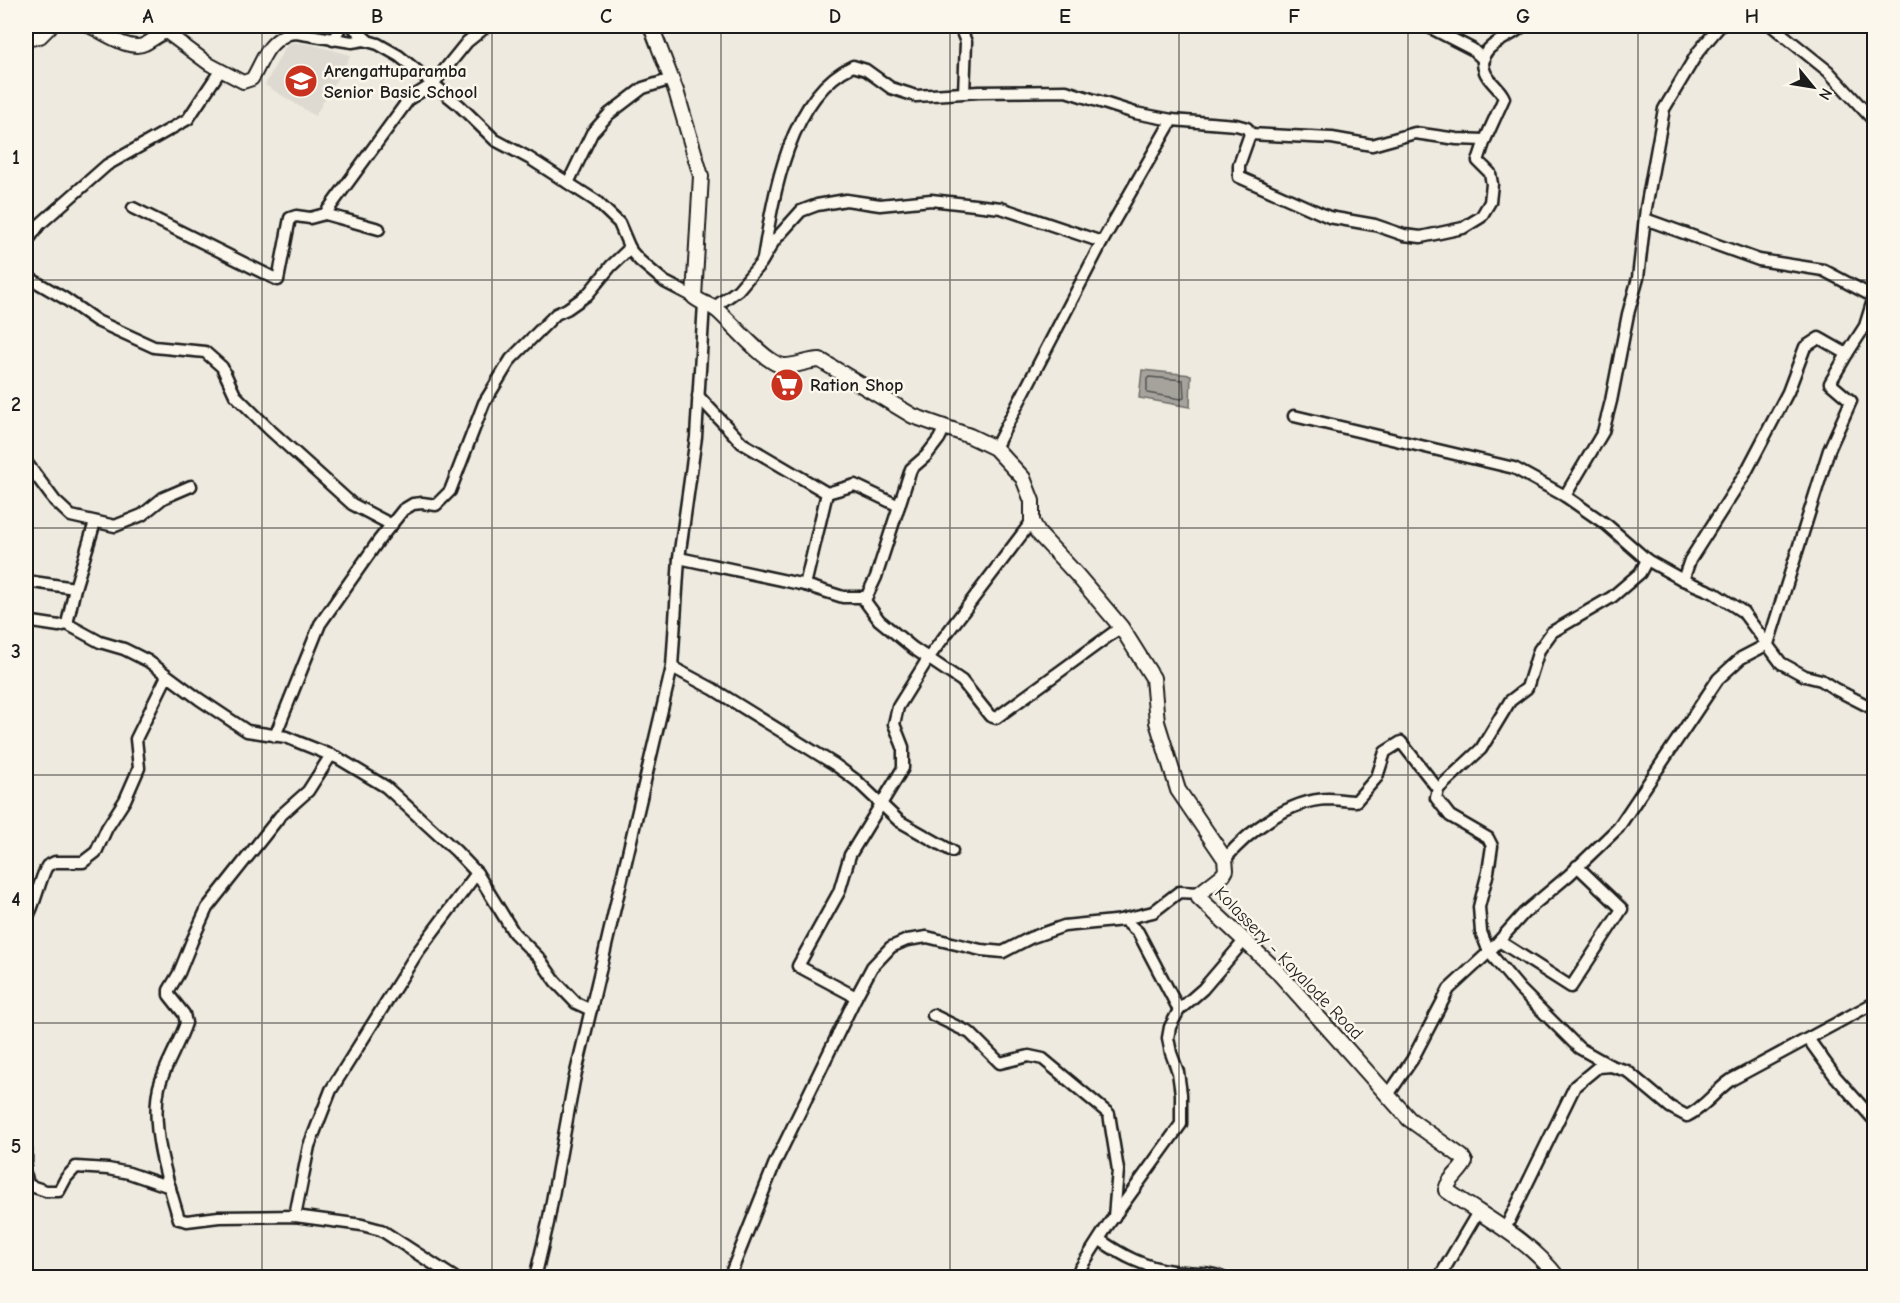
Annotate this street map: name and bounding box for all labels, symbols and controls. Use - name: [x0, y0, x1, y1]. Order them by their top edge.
- text: A: [142, 5, 154, 28]
- text: B: [371, 5, 383, 28]
- text: C: [600, 5, 612, 28]
- text: D: [829, 5, 841, 28]
- text: E: [1059, 5, 1071, 28]
- text: F: [1288, 5, 1300, 28]
- text: G: [1516, 5, 1530, 28]
- text: H: [1745, 5, 1759, 28]
- north arrow: [1783, 57, 1843, 117]
- place label: Arengattuparamba Senior Basic School: [324, 61, 477, 103]
- school or university icon: Arengattuparamba Senior Basic School: [283, 63, 319, 99]
- text: N: [1815, 85, 1836, 103]
- text: 1: [12, 146, 20, 169]
- supermarket icon: Ration Shop: [769, 367, 805, 403]
- place label: Ration Shop: [810, 375, 903, 396]
- text: 2: [11, 393, 21, 416]
- text: 3: [11, 640, 21, 663]
- street label: Kolassery - Kayalode Road: [1210, 882, 1367, 1044]
- text: 4: [11, 888, 21, 911]
- text: 5: [11, 1135, 21, 1158]

